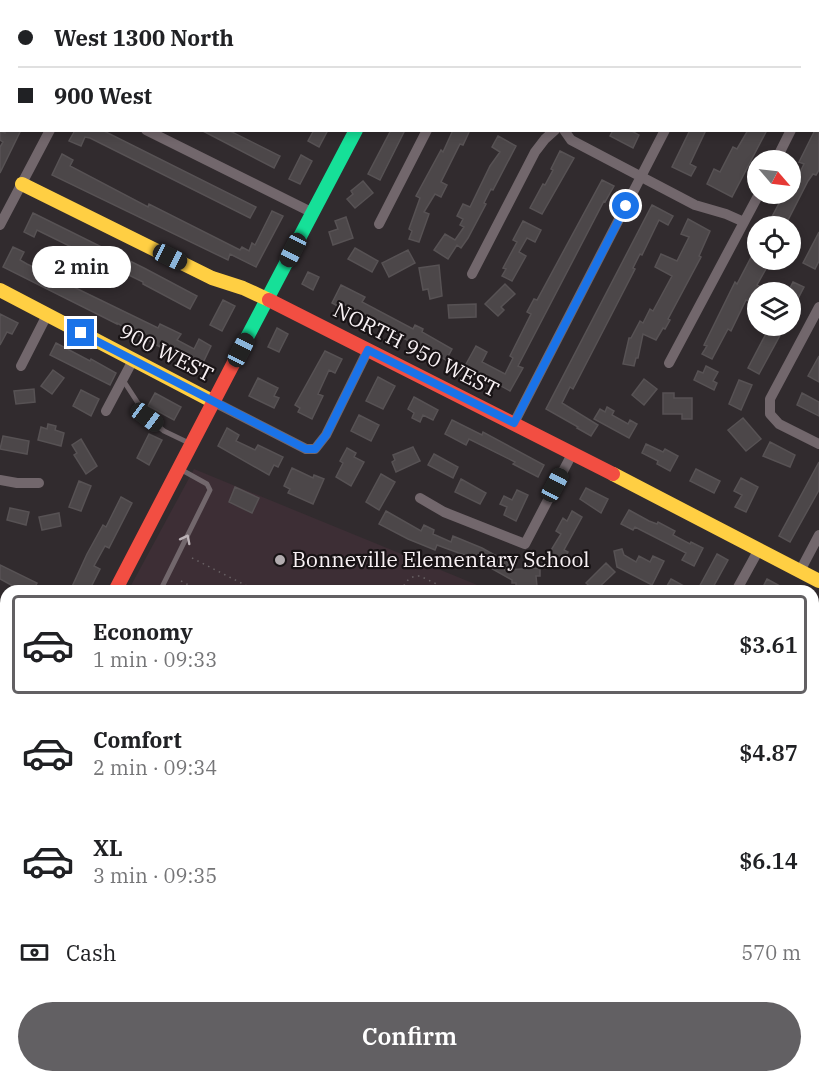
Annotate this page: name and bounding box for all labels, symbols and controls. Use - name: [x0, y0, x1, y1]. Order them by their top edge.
- text: West 1300 North: [54, 23, 234, 52]
- text: 900 West: [54, 81, 152, 110]
- north arrow: [747, 150, 801, 204]
- map controls: [747, 150, 801, 336]
- route start: [612, 192, 639, 219]
- button: locate: [747, 216, 801, 270]
- car: [277, 230, 309, 270]
- car: [150, 241, 190, 273]
- callout: 2 min: [32, 246, 130, 288]
- text: 2 min: [54, 253, 109, 280]
- button: layers: [747, 282, 801, 336]
- street label: NORTH 950 WEST: [329, 295, 504, 403]
- street label: 900 WEST: [115, 316, 218, 388]
- route end: [67, 319, 94, 346]
- car: [225, 330, 257, 370]
- car: [127, 399, 167, 435]
- car: [539, 465, 571, 505]
- one-way arrow: [179, 534, 191, 545]
- place label: Bonneville Elementary School: [292, 545, 590, 573]
- marker: Bonneville Elementary School: [273, 553, 287, 567]
- text: Economy: [93, 617, 193, 646]
- icon: car: [21, 618, 75, 672]
- text: $3.61: [739, 630, 798, 659]
- text: 1 min · 09:33: [93, 646, 217, 673]
- text: Comfort: [93, 725, 182, 754]
- icon: car: [21, 726, 75, 780]
- text: $4.87: [739, 738, 798, 767]
- text: 2 min · 09:34: [93, 754, 217, 781]
- text: XL: [93, 833, 123, 862]
- icon: car: [21, 834, 75, 888]
- text: $6.14: [739, 846, 798, 875]
- text: 3 min · 09:35: [93, 862, 217, 889]
- icon: cash: [18, 936, 51, 969]
- text: Cash: [66, 938, 117, 967]
- text: 570 m: [741, 939, 801, 966]
- button: Confirm: [18, 1002, 801, 1071]

